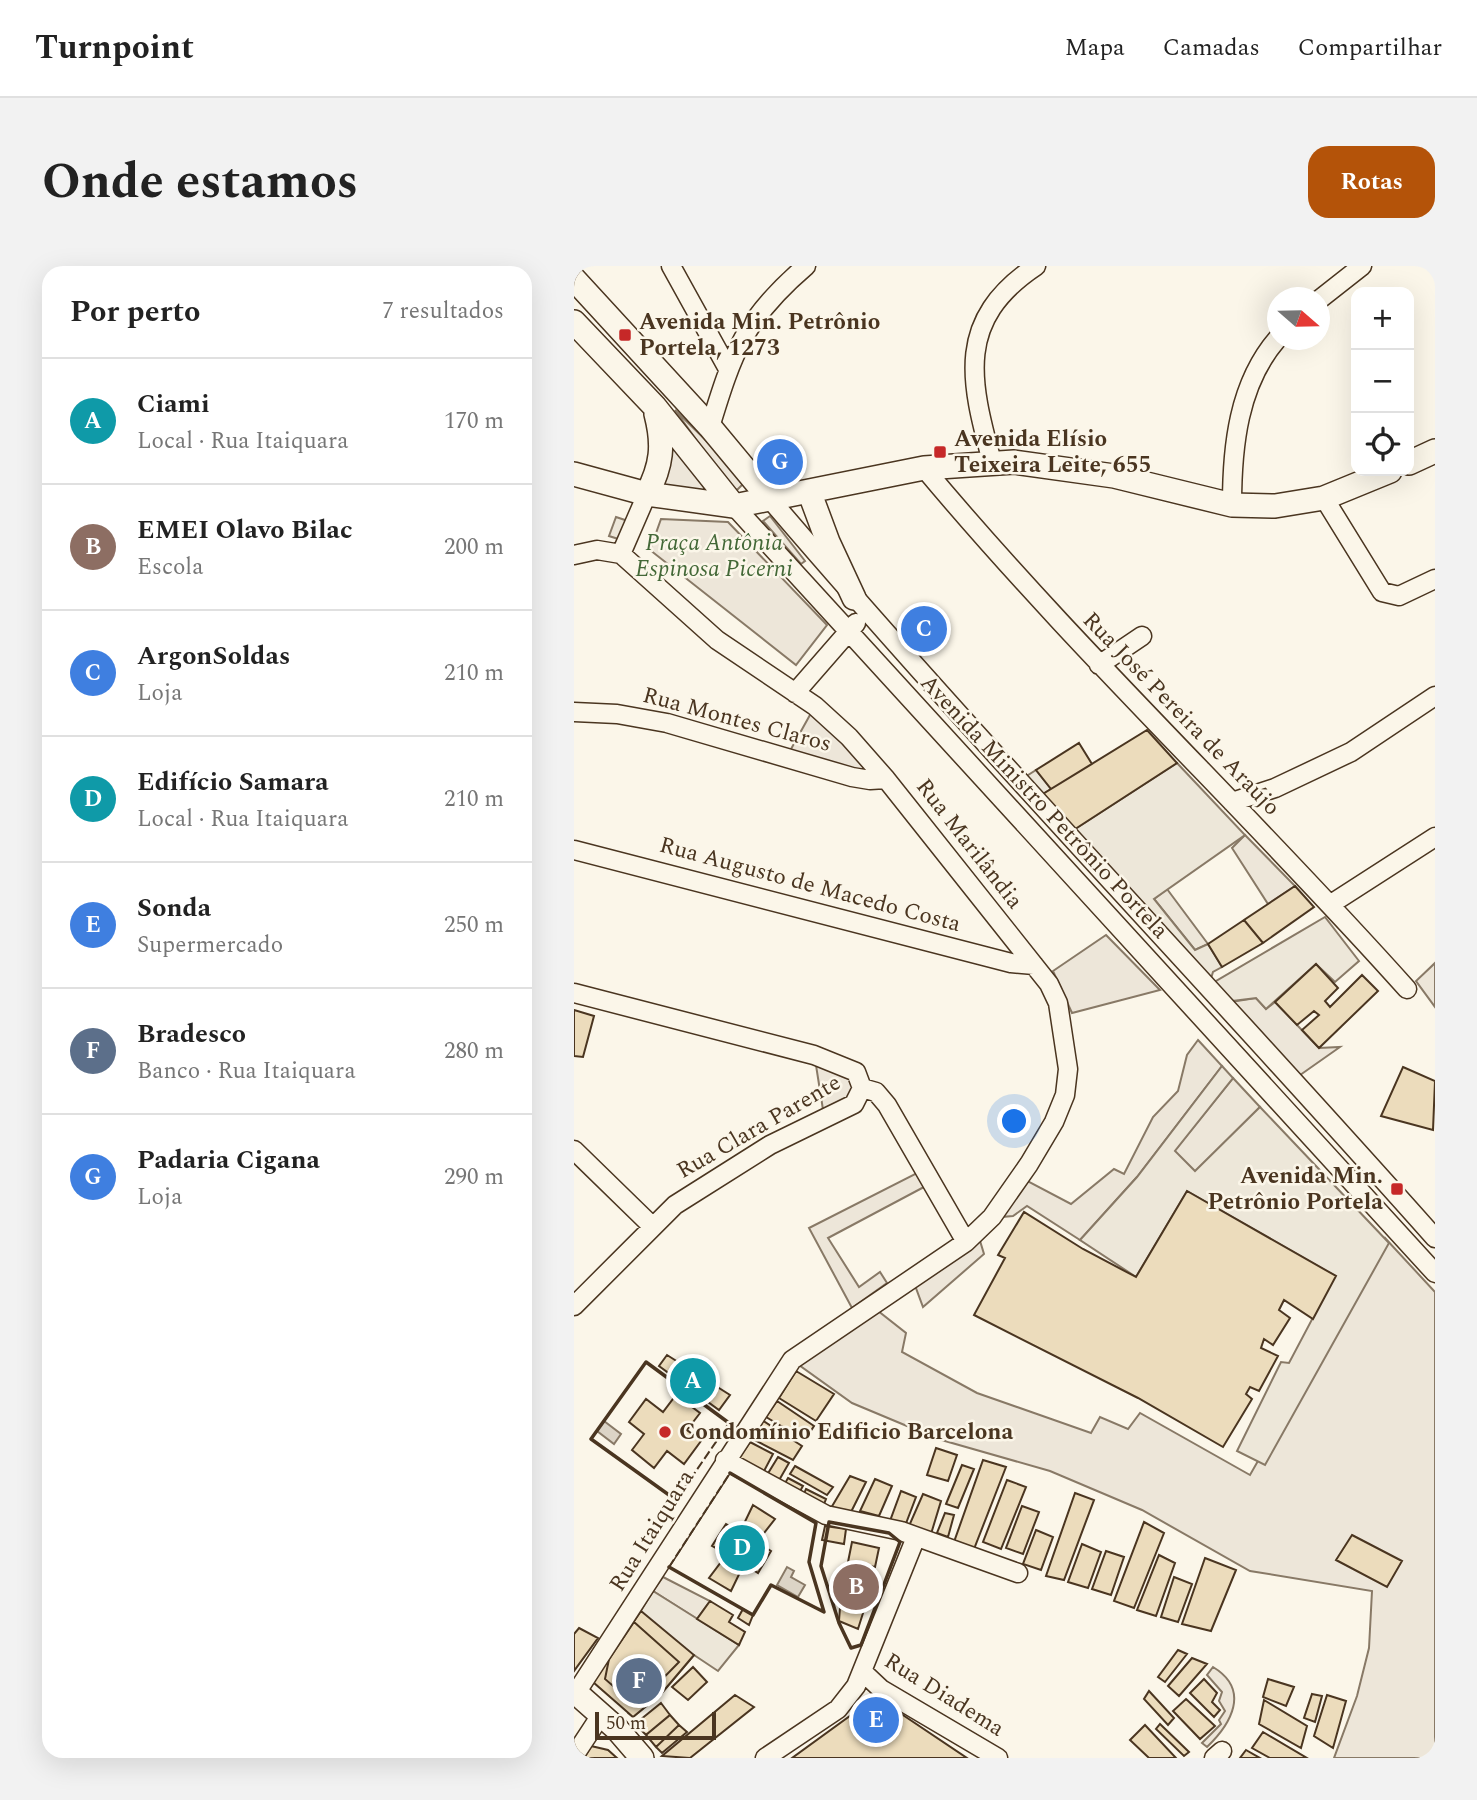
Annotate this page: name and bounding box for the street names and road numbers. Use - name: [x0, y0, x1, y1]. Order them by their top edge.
- street label: Rua José Pereira de Araújo: [1074, 604, 1288, 824]
- street label: Avenida Ministro Petrônio Portela: [912, 667, 1176, 947]
- street label: Rua Montes Claros: [639, 678, 835, 762]
- street label: Rua Marilândia: [907, 771, 1031, 917]
- street label: Rua Augusto de Macedo Costa: [655, 828, 965, 942]
- street label: Rua Clara Parente: [670, 1066, 848, 1188]
- street label: Rua Itaiquara: [601, 1463, 703, 1599]
- street label: Rua Diadema: [877, 1644, 1011, 1746]

